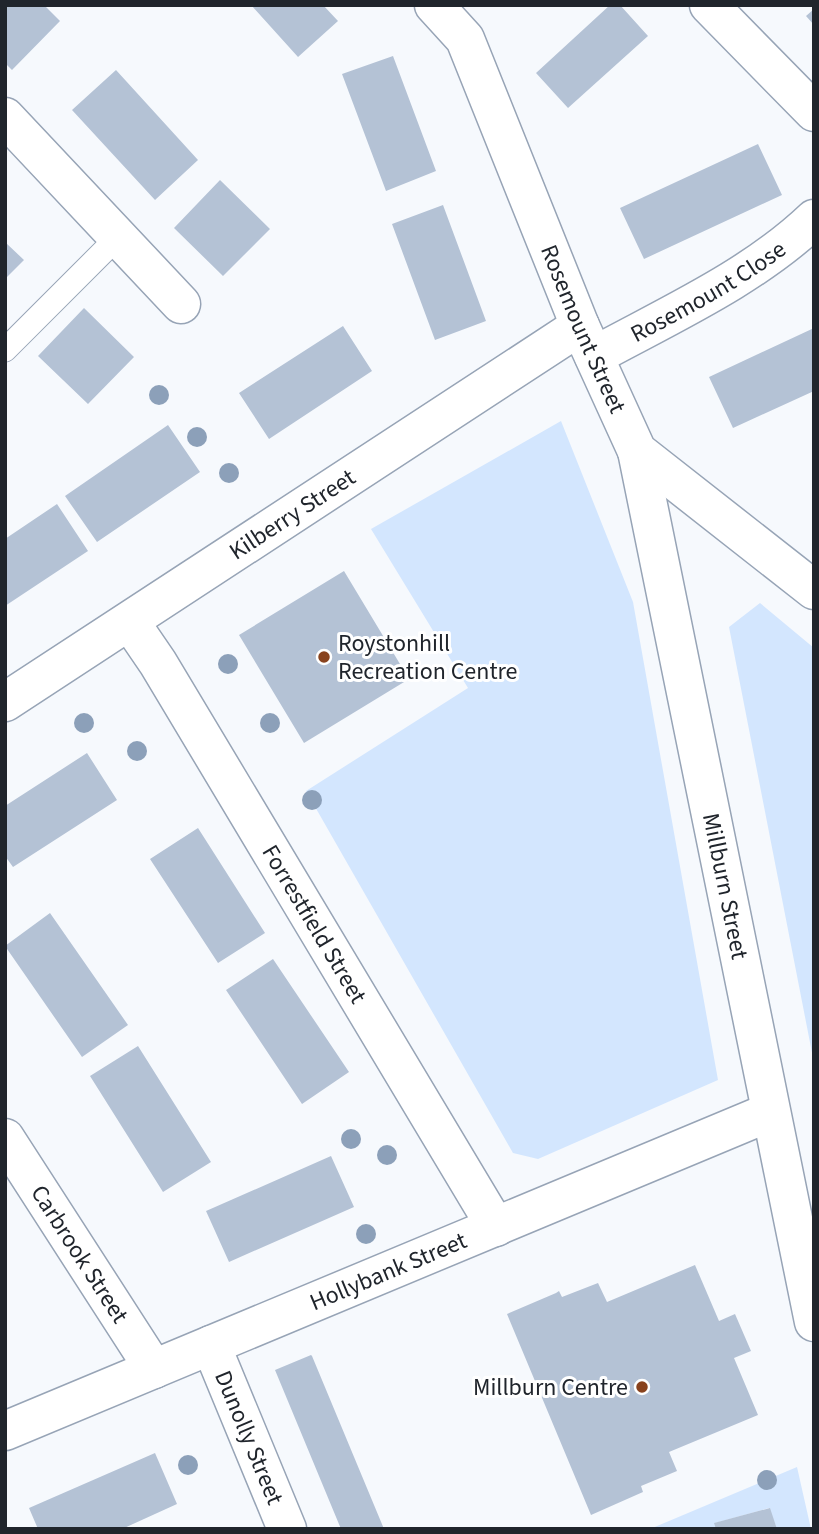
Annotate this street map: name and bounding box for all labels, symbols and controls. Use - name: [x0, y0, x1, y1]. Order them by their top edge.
- street label: Rosemount Close: [624, 232, 793, 351]
- street label: Rosemount Street: [532, 239, 635, 419]
- street label: Kilberry Street: [222, 460, 362, 568]
- place label: Roystonhill Recreation Centre: [338, 626, 517, 689]
- marker: Roystonhill Recreation Centre: [316, 649, 332, 665]
- street label: Millburn Street: [693, 810, 757, 962]
- street label: Forrestfield Street: [253, 838, 376, 1010]
- street label: Carbrook Street: [22, 1178, 137, 1330]
- street label: Hollybank Street: [304, 1223, 472, 1320]
- street label: Dunolly Street: [206, 1365, 293, 1510]
- place label: Millburn Centre: [473, 1370, 628, 1405]
- marker: Millburn Centre: [634, 1379, 650, 1395]

